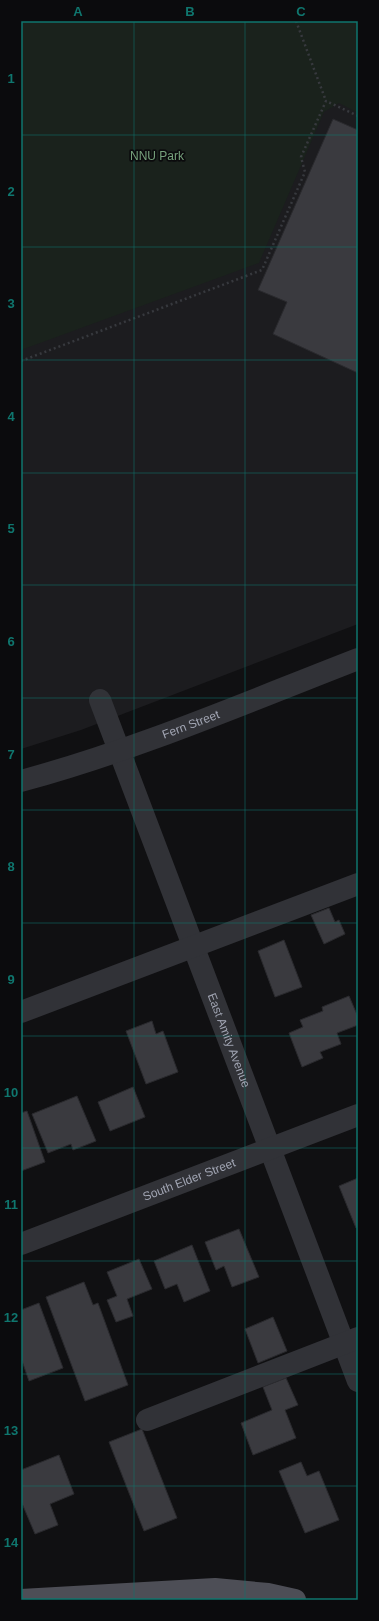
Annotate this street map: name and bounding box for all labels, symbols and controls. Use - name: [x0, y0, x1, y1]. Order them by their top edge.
- text: A: [73, 4, 83, 19]
- text: B: [185, 4, 195, 19]
- text: C: [296, 4, 306, 19]
- text: 1: [7, 71, 15, 86]
- park label: NNU Park: [130, 149, 185, 163]
- text: 2: [7, 184, 15, 199]
- text: 3: [7, 296, 15, 311]
- text: 4: [7, 409, 15, 424]
- text: 5: [7, 521, 15, 536]
- text: 6: [7, 634, 15, 649]
- street label: Fern Street: [160, 707, 222, 742]
- text: 7: [7, 747, 15, 762]
- text: 8: [7, 859, 15, 874]
- text: 9: [7, 972, 15, 987]
- street label: East Amity Avenue: [205, 991, 253, 1090]
- text: 10: [4, 1085, 18, 1100]
- street label: South Elder Street: [141, 1155, 238, 1204]
- text: 11: [4, 1197, 18, 1212]
- text: 12: [4, 1310, 18, 1325]
- text: 13: [4, 1423, 18, 1438]
- text: 14: [4, 1535, 19, 1550]

